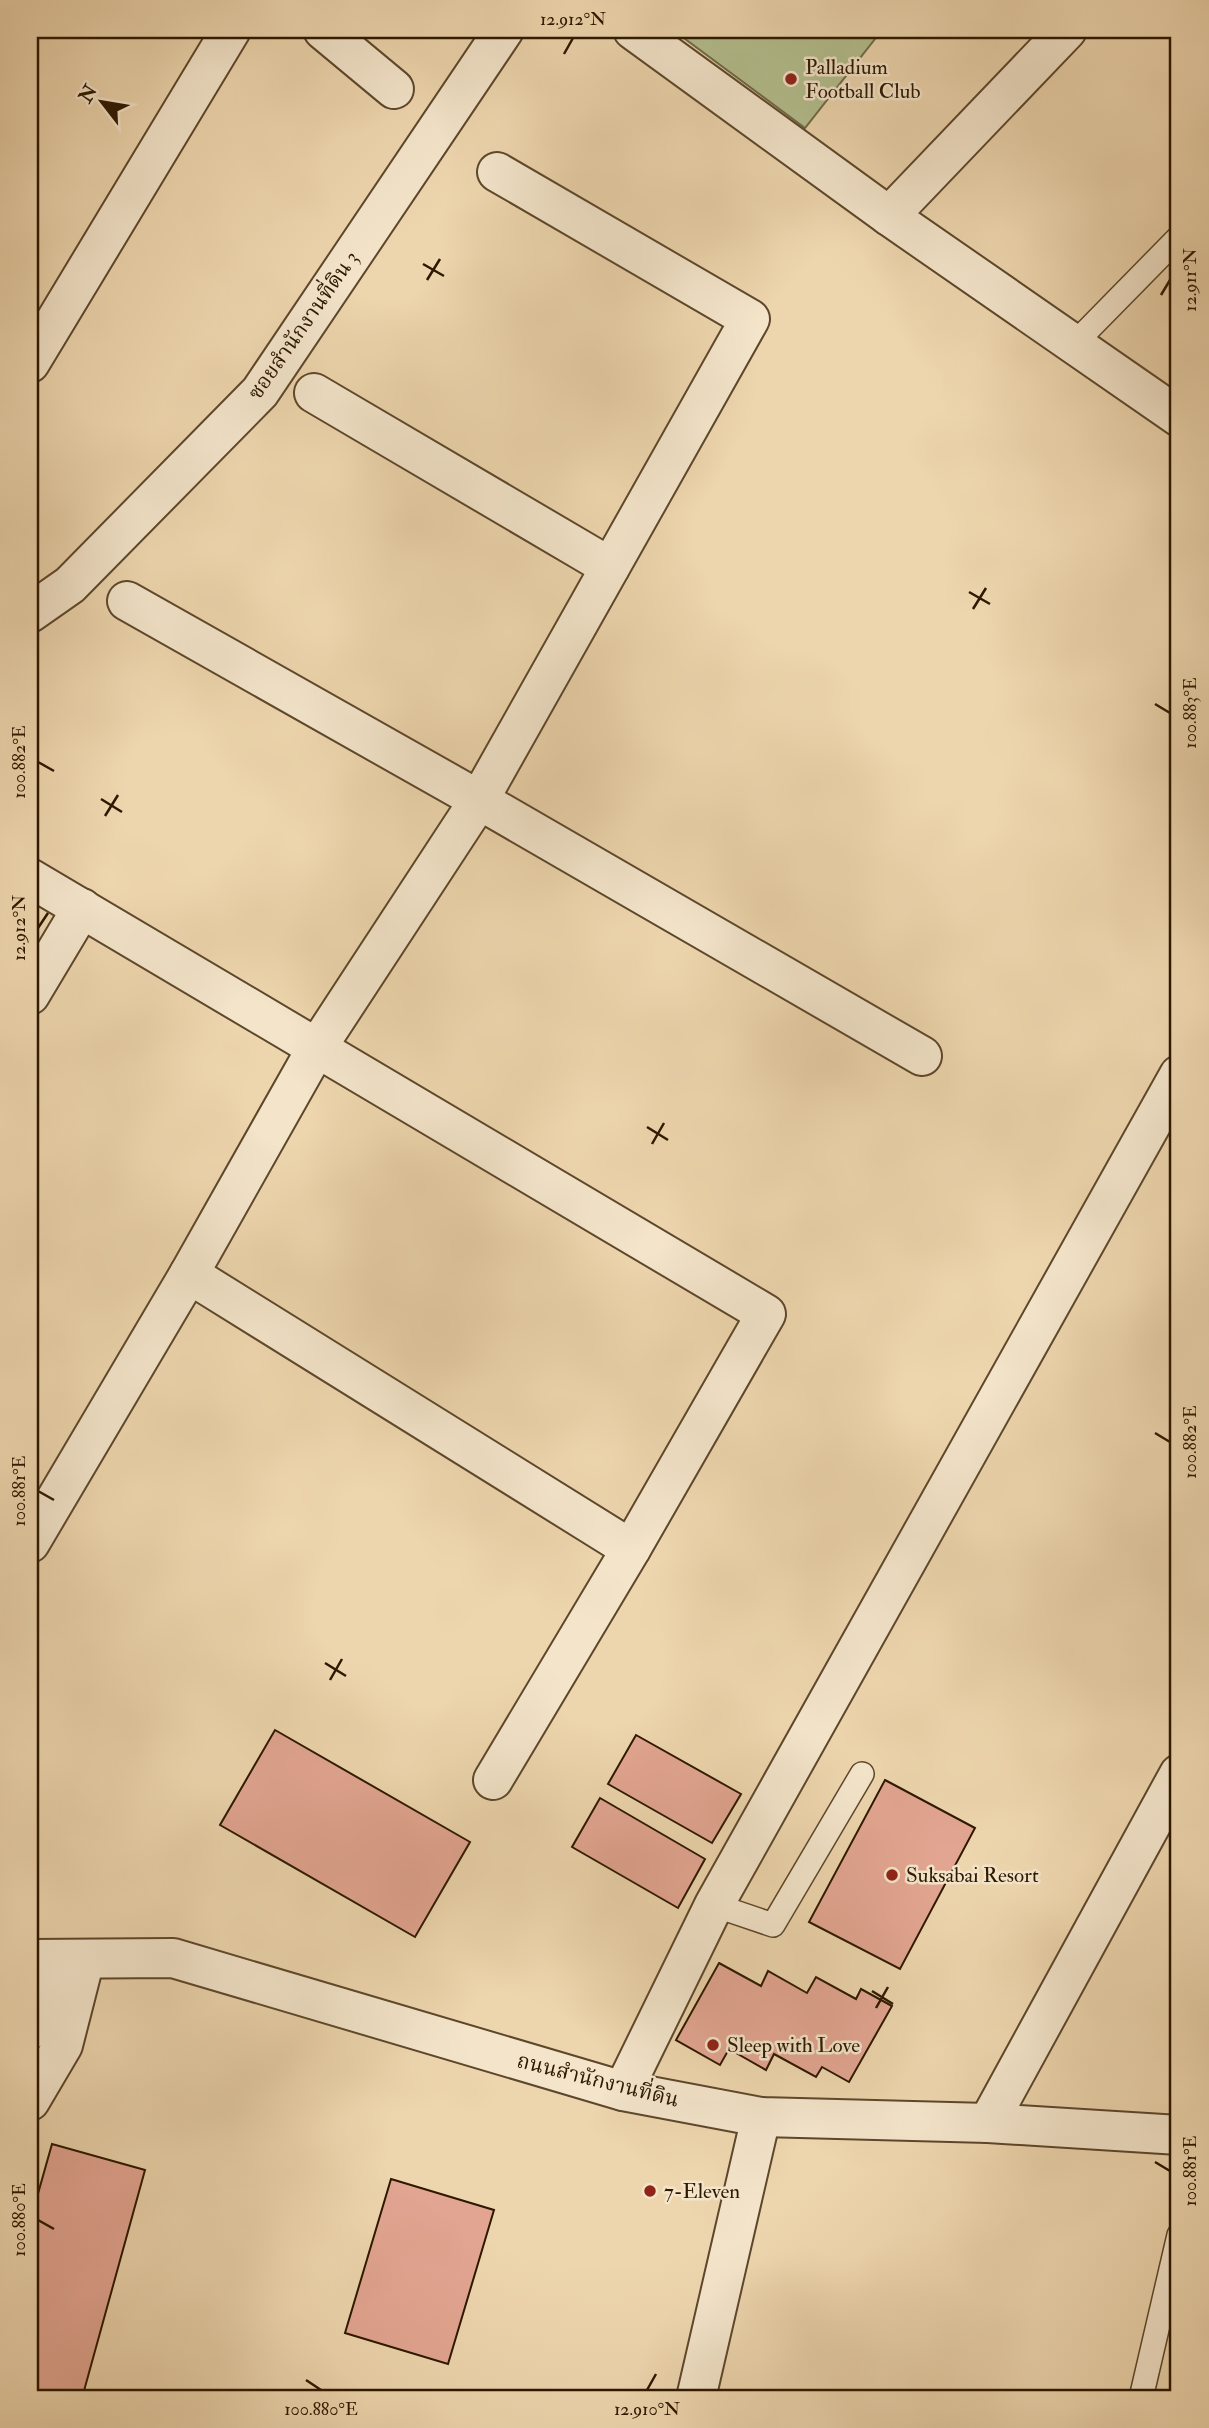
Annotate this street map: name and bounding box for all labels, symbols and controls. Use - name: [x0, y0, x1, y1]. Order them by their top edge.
- text: 12.912°N: [540, 8, 606, 31]
- place label: Palladium Football Club: [805, 54, 921, 105]
- north arrow: [66, 66, 136, 136]
- marker: Palladium Football Club: [783, 71, 799, 87]
- text: N: [73, 79, 103, 108]
- street label: ซอยสำนักงานที่ดิน 3: [240, 244, 365, 405]
- text: 12.911°N: [1179, 248, 1202, 312]
- text: 100.883°E: [1179, 677, 1202, 749]
- text: 100.882°E: [8, 725, 31, 799]
- text: 12.912°N: [8, 895, 31, 961]
- text: 100.882°E: [1179, 1405, 1202, 1479]
- text: 100.881°E: [8, 1456, 31, 1526]
- place label: Suksabai Resort: [906, 1862, 1039, 1889]
- marker: Suksabai Resort: [884, 1867, 900, 1883]
- place label: Sleep with Love: [727, 2032, 860, 2059]
- marker: Sleep with Love: [705, 2037, 721, 2053]
- street label: ถนนสำนักงานที่ดิน: [514, 2044, 683, 2114]
- text: 100.881°E: [1179, 2136, 1202, 2206]
- place label: 7-Eleven: [664, 2178, 740, 2205]
- text: 100.880°E: [8, 2183, 31, 2257]
- marker: 7-Eleven: [642, 2183, 658, 2199]
- text: 100.880°E: [284, 2398, 358, 2421]
- text: 12.910°N: [614, 2398, 680, 2421]

